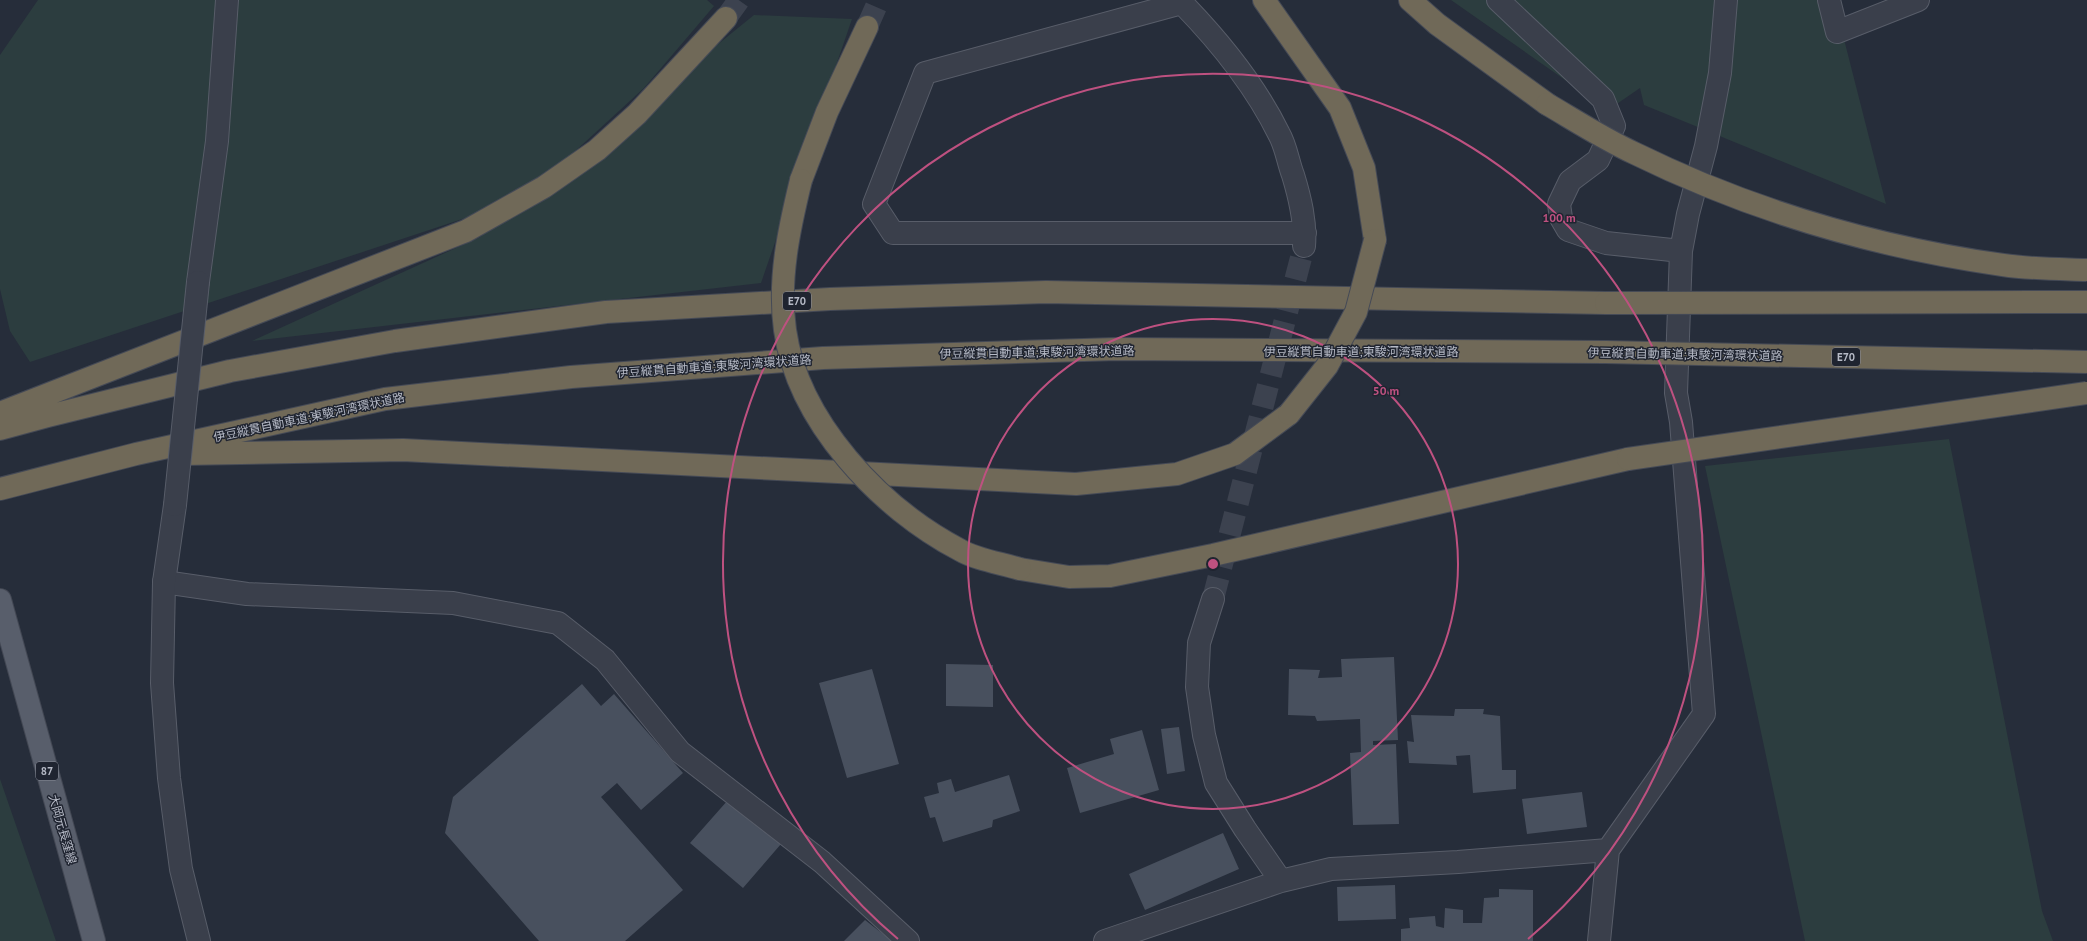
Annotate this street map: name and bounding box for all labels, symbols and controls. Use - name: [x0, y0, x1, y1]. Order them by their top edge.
- text: 100 m: [1542, 210, 1576, 225]
- road number: E70: [783, 292, 811, 310]
- street label: 伊豆縦貫自動車道;東駿河湾環状道路: [939, 343, 1135, 361]
- street label: 伊豆縦貫自動車道;東駿河湾環状道路: [1263, 344, 1459, 359]
- street label: 伊豆縦貫自動車道;東駿河湾環状道路: [1587, 345, 1783, 363]
- road number: E70: [1832, 348, 1860, 366]
- street label: 伊豆縦貫自動車道;東駿河湾環状道路: [616, 352, 812, 380]
- text: 50 m: [1373, 383, 1399, 398]
- street label: 伊豆縦貫自動車道;東駿河湾環状道路: [212, 389, 406, 445]
- centre of rings: [1206, 557, 1220, 571]
- road number: 87: [36, 762, 58, 780]
- street label: 大岡元長窪線: [46, 792, 80, 866]

